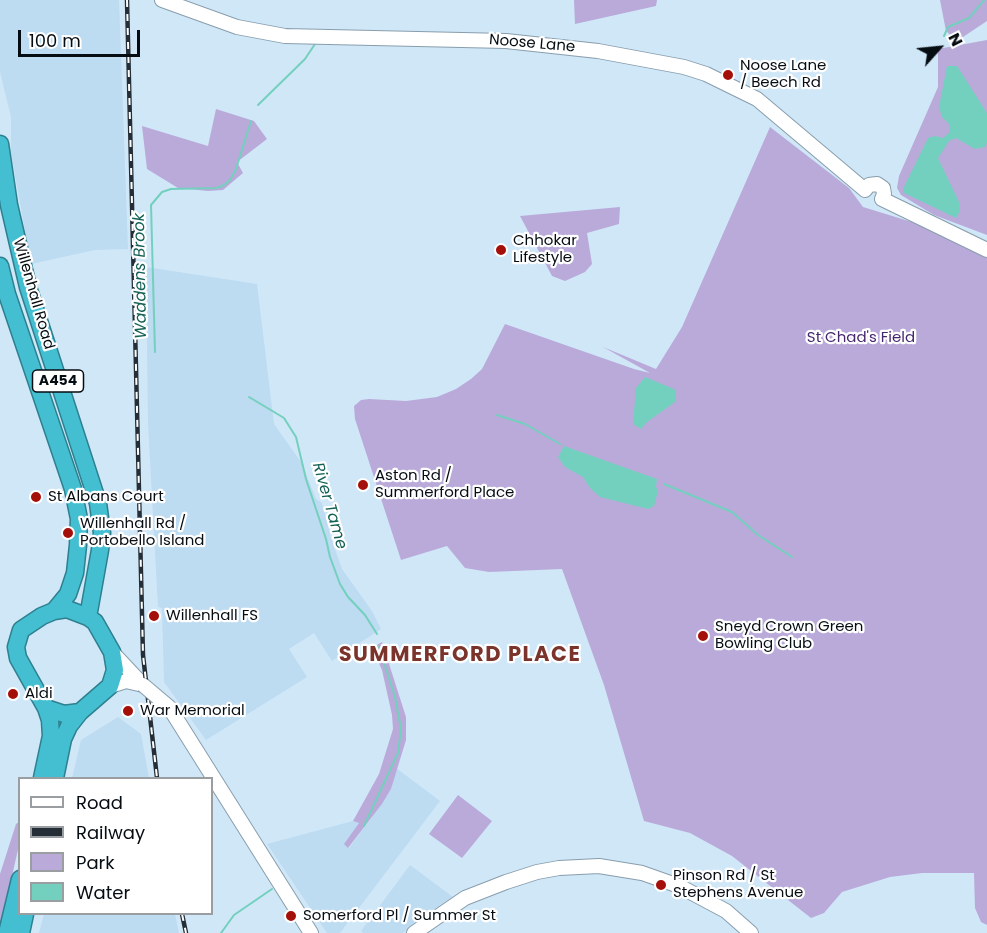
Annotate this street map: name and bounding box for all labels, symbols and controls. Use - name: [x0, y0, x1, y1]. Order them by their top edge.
- scale bar: [21, 18, 142, 56]
- north arrow: [909, 18, 969, 78]
- text: 100 m: [29, 28, 81, 53]
- text: N: [942, 29, 968, 50]
- street label: Noose Lane: [488, 31, 576, 57]
- place label: Noose Lane / Beech Rd: [740, 57, 826, 92]
- marker: Noose Lane / Beech Rd: [721, 68, 735, 82]
- water label: Waddens Brook: [130, 213, 152, 339]
- place label: Chhokar Lifestyle: [513, 232, 577, 267]
- street label: Willenhall Road: [9, 236, 57, 352]
- marker: Chhokar Lifestyle: [494, 243, 508, 257]
- park label: St Chad's Field: [807, 329, 915, 347]
- road number: A454: [32, 370, 84, 392]
- water label: River Tame: [307, 460, 351, 552]
- place label: Aston Rd / Summerford Place: [375, 467, 514, 502]
- marker: Aston Rd / Summerford Place: [356, 478, 370, 492]
- place label: St Albans Court: [48, 488, 164, 506]
- marker: St Albans Court: [29, 490, 43, 504]
- place label: Willenhall Rd / Portobello Island: [80, 515, 204, 550]
- marker: Willenhall Rd / Portobello Island: [61, 526, 75, 540]
- place label: Willenhall FS: [166, 607, 258, 625]
- marker: Willenhall FS: [147, 609, 161, 623]
- place label: Sneyd Crown Green Bowling Club: [715, 618, 863, 653]
- marker: Sneyd Crown Green Bowling Club: [696, 629, 710, 643]
- district label: SUMMERFORD PLACE: [339, 643, 581, 669]
- place label: Aldi: [25, 685, 53, 703]
- marker: Aldi: [6, 687, 20, 701]
- place label: War Memorial: [140, 702, 245, 720]
- marker: War Memorial: [121, 704, 135, 718]
- legend: [18, 777, 213, 915]
- text: Road: [76, 790, 123, 815]
- text: Railway: [76, 820, 145, 845]
- text: Park: [76, 850, 115, 875]
- place label: Pinson Rd / St Stephens Avenue: [673, 867, 803, 902]
- marker: Pinson Rd / St Stephens Avenue: [654, 878, 668, 892]
- text: Water: [76, 880, 130, 905]
- place label: Somerford Pl / Summer St: [303, 907, 496, 925]
- marker: Somerford Pl / Summer St: [284, 909, 298, 923]

